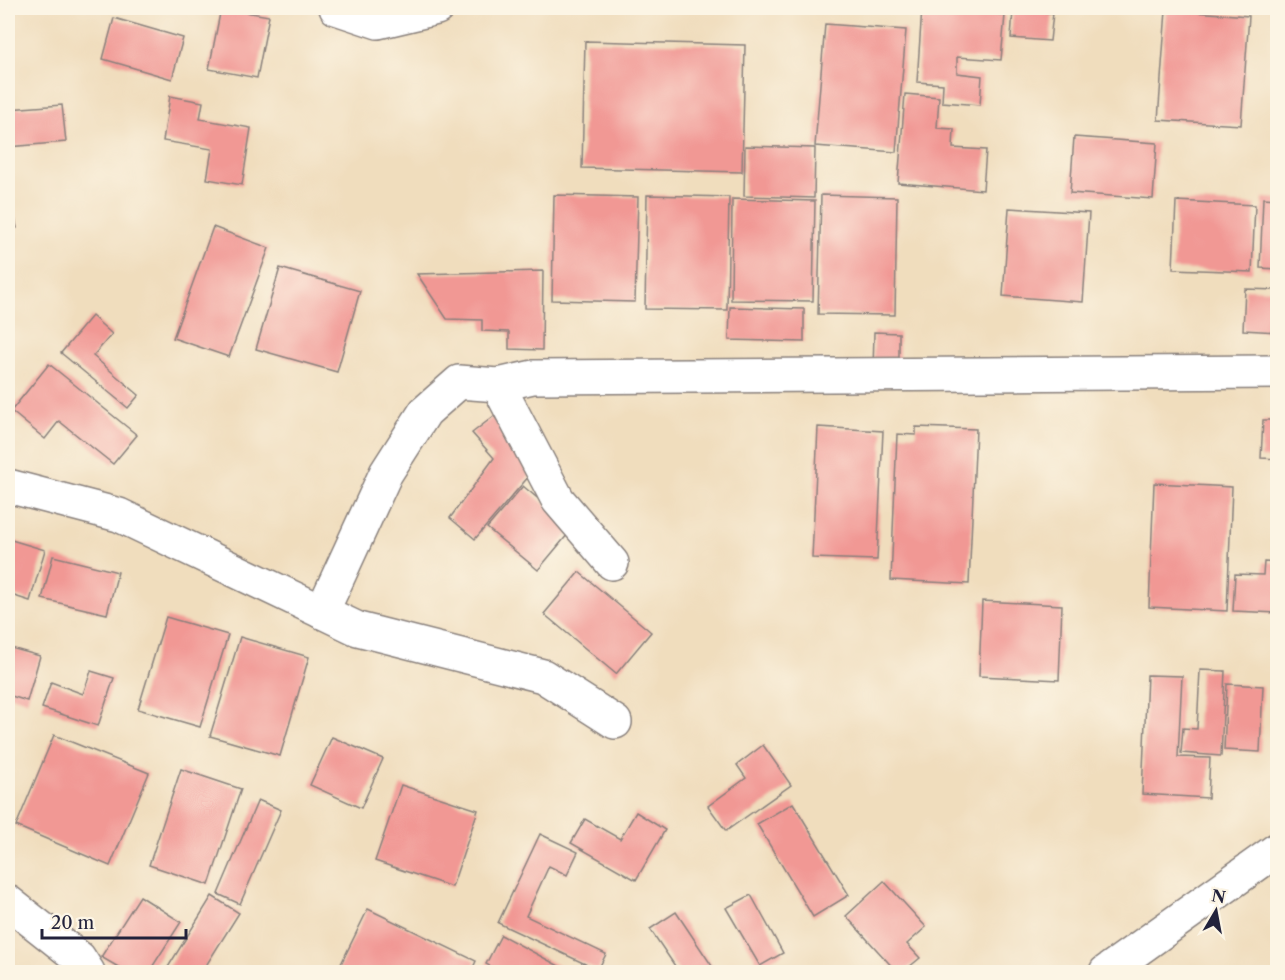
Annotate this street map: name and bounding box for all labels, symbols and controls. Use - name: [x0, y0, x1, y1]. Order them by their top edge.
- north arrow: [1186, 881, 1246, 941]
- text: N: [1210, 885, 1227, 907]
- scale bar: [42, 902, 186, 940]
- text: 20 m: [51, 912, 95, 934]

